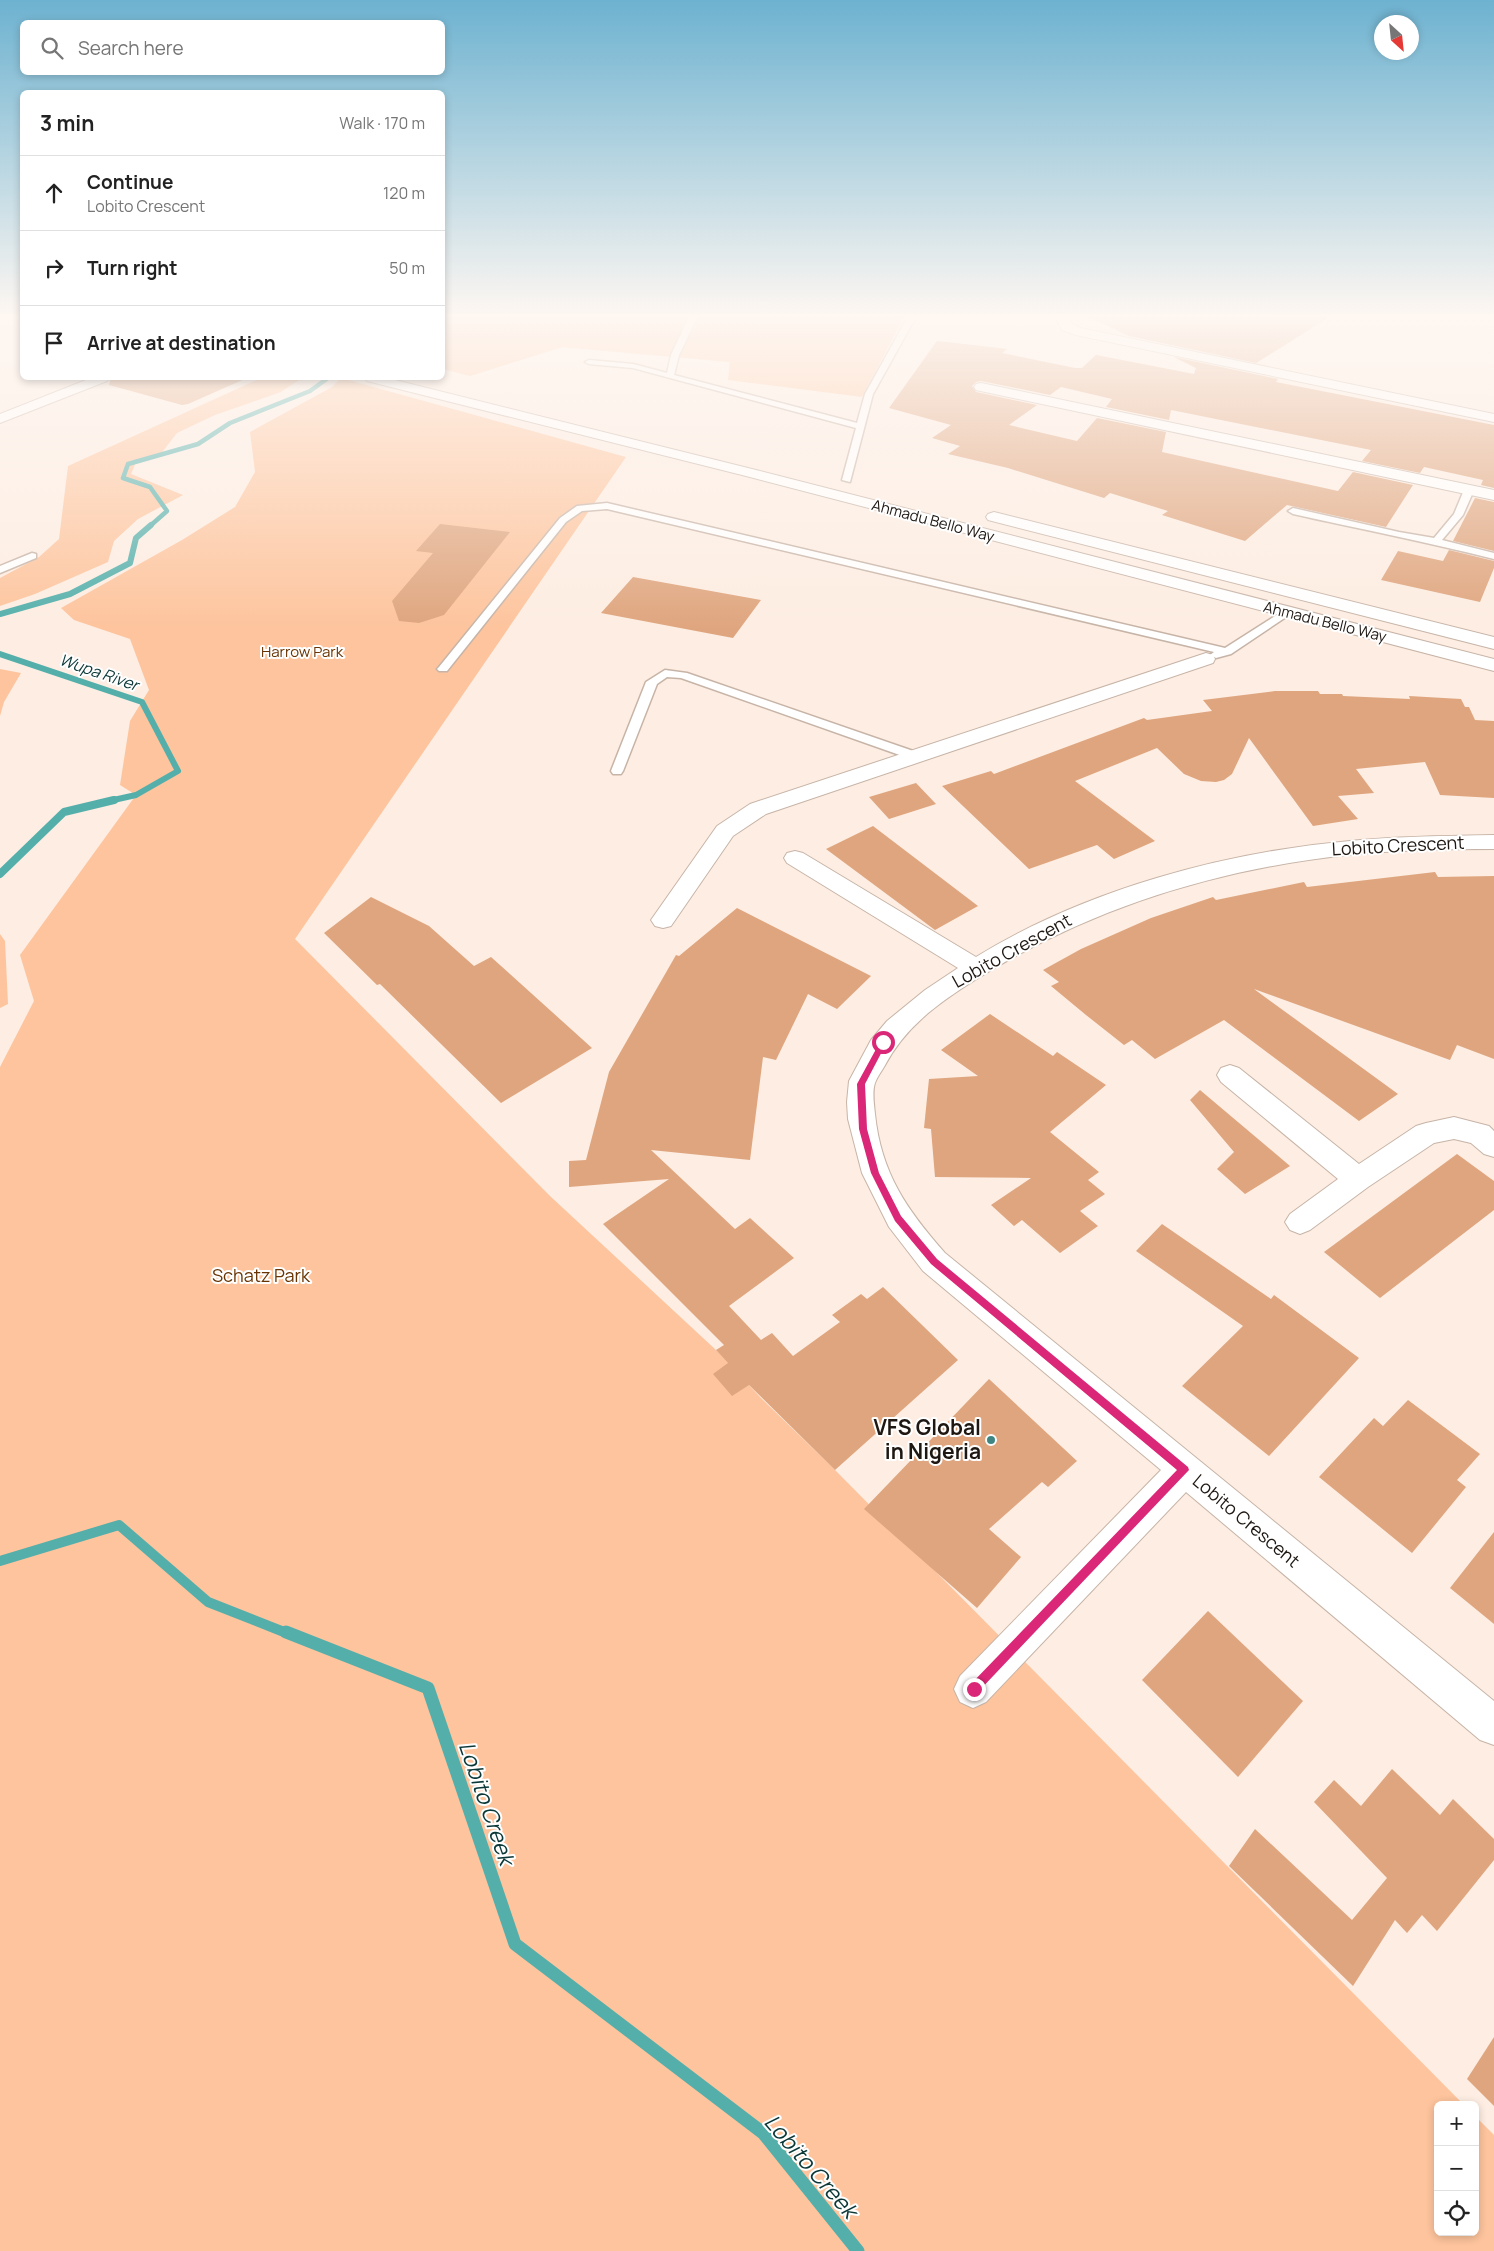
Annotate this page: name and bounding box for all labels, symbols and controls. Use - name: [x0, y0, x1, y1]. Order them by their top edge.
- north arrow: [1374, 15, 1419, 60]
- search box: [20, 20, 445, 75]
- icon: search: [38, 34, 66, 62]
- text: Search here: [78, 35, 184, 61]
- text: 3 min: [40, 109, 94, 137]
- text: Walk · 170 m: [339, 112, 425, 134]
- text: Continue: [87, 169, 173, 195]
- icon: ahead: [40, 179, 68, 207]
- text: 120 m: [383, 182, 425, 204]
- text: Lobito Crescent: [87, 195, 205, 217]
- icon: right: [40, 254, 68, 282]
- text: Turn right: [87, 255, 177, 281]
- text: 50 m: [389, 257, 425, 279]
- icon: arrive: [40, 329, 68, 357]
- text: Arrive at destination: [87, 330, 276, 356]
- street label: Ahmadu Bello Way: [869, 494, 997, 547]
- street label: Ahmadu Bello Way: [1261, 596, 1389, 647]
- park label: Harrow Park: [261, 641, 344, 662]
- water label: Wupa River: [57, 648, 144, 697]
- street label: Lobito Crescent: [1331, 830, 1465, 860]
- street label: Lobito Crescent: [948, 907, 1075, 993]
- route start: [872, 1031, 895, 1054]
- park label: Schatz Park: [212, 1263, 311, 1287]
- place label: VFS Global in Nigeria: [873, 1413, 981, 1465]
- marker: VFS Global in Nigeria: [985, 1434, 997, 1446]
- street label: Lobito Crescent: [1188, 1468, 1305, 1572]
- route end: [963, 1678, 986, 1701]
- water label: Lobito Creek: [452, 1737, 523, 1871]
- map controls: [1434, 2101, 1479, 2236]
- button: +: [1434, 2101, 1479, 2146]
- water label: Lobito Creek: [758, 2108, 866, 2227]
- button: −: [1434, 2146, 1479, 2191]
- button: locate: [1434, 2191, 1479, 2236]

